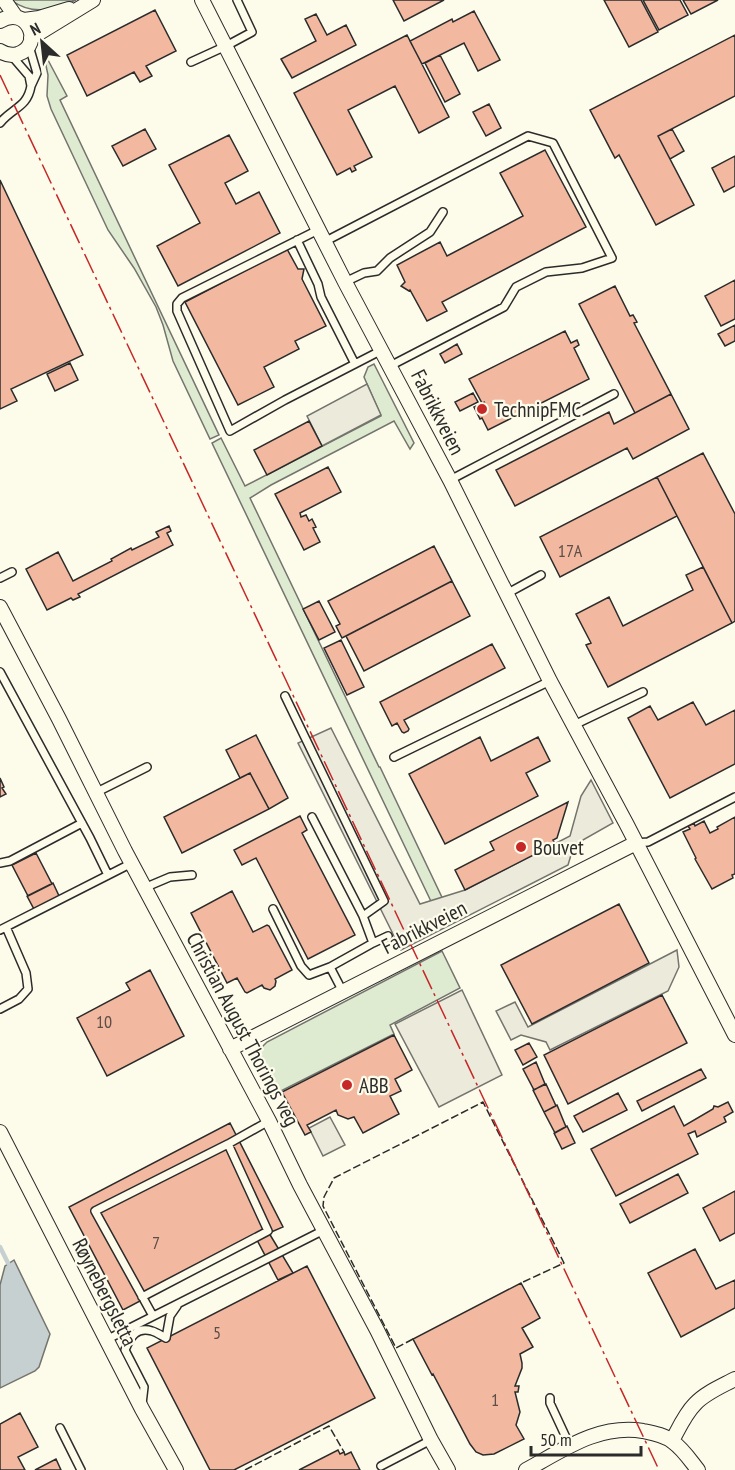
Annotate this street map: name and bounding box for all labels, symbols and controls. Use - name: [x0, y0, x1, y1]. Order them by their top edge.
- north arrow: [12, 12, 72, 72]
- text: N: [27, 18, 44, 40]
- street label: Fabrikkveien: [405, 365, 471, 459]
- place label: TechnipFMC: [494, 396, 581, 423]
- marker: TechnipFMC: [475, 402, 489, 416]
- house number: 17A: [558, 539, 583, 562]
- place label: Bouvet: [533, 834, 584, 861]
- marker: Bouvet: [514, 840, 528, 854]
- street label: Fabrikkveien: [377, 894, 471, 960]
- street label: Christian August Thorings veg: [180, 927, 306, 1131]
- house number: 10: [96, 1010, 112, 1033]
- place label: ABB: [359, 1072, 389, 1099]
- marker: ABB: [340, 1078, 354, 1092]
- house number: 7: [152, 1231, 160, 1254]
- street label: Røynebergsletta: [66, 1234, 144, 1350]
- house number: 5: [213, 1321, 221, 1344]
- house number: 1: [491, 1388, 499, 1411]
- scale bar: [531, 1419, 640, 1457]
- text: 50 m: [540, 1428, 572, 1451]

